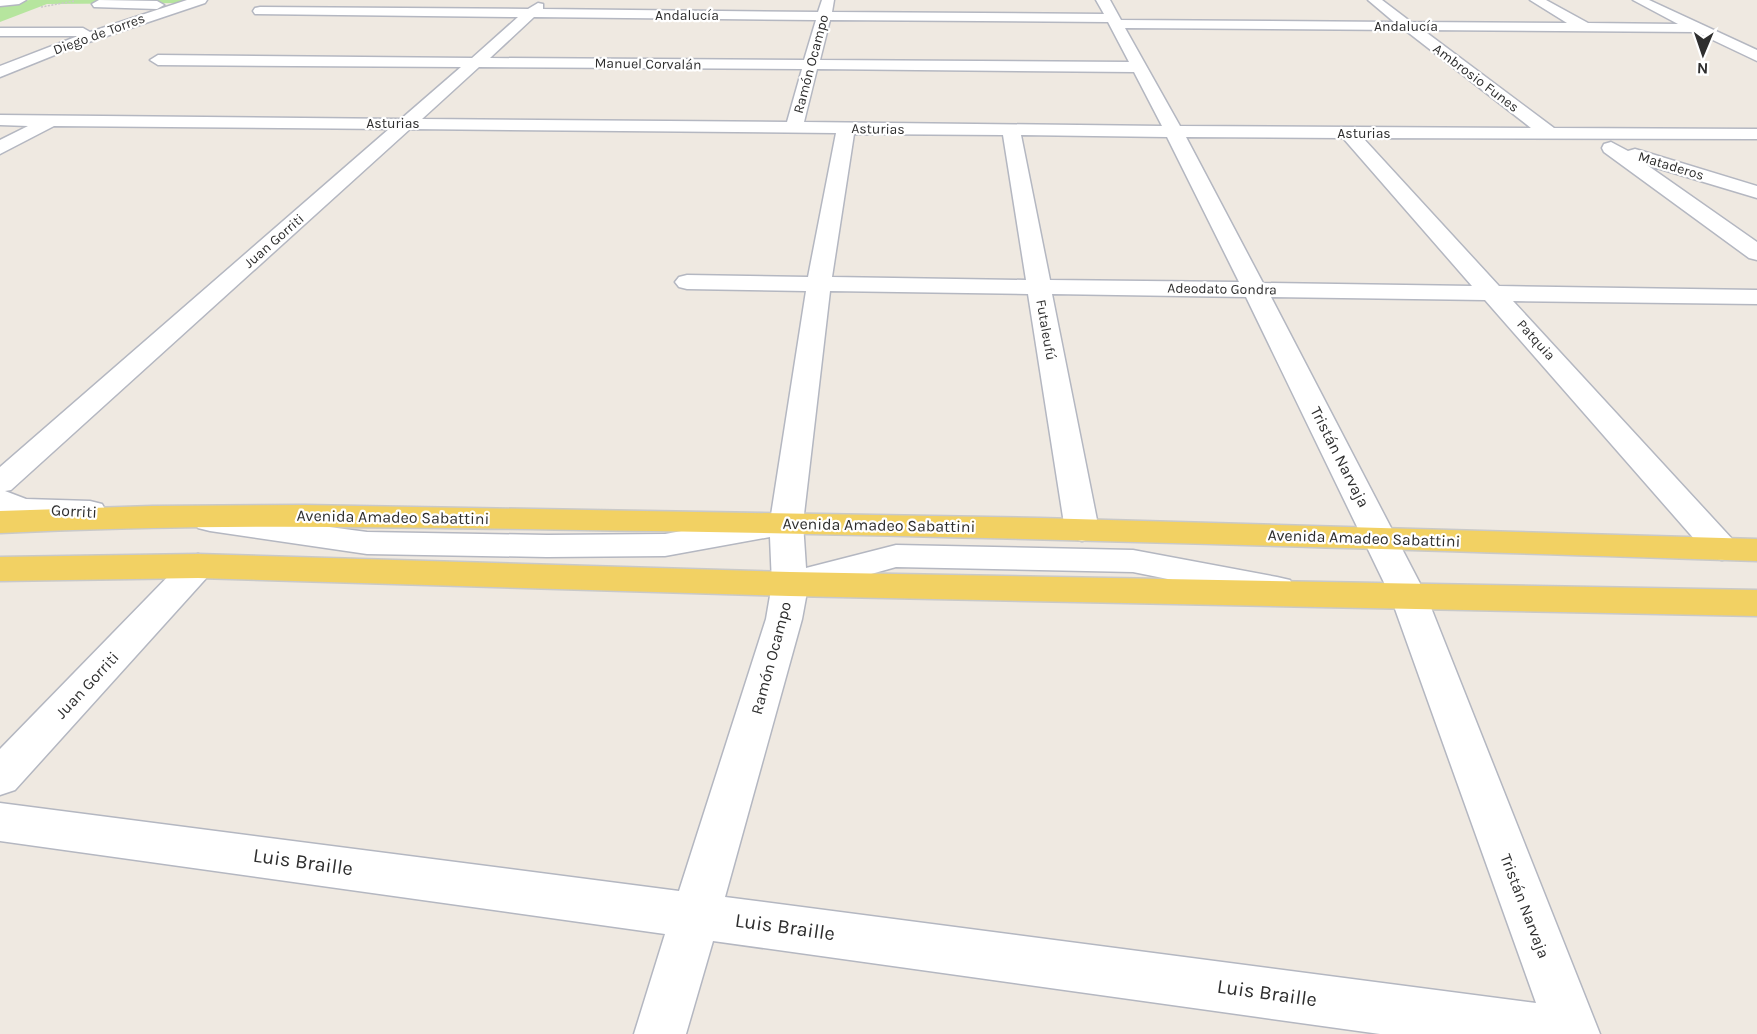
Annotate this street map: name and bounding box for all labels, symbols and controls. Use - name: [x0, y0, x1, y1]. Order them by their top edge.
- street label: Andalucía: [655, 7, 719, 24]
- street label: Diego de Torres: [51, 10, 147, 58]
- street label: Ramón Ocampo: [790, 13, 832, 115]
- street label: Andalucía: [1374, 18, 1438, 35]
- north arrow: [1673, 24, 1733, 84]
- street label: Ambrosio Funes: [1430, 40, 1522, 116]
- street label: Manuel Corvalán: [594, 55, 702, 73]
- text: N: [1696, 59, 1709, 78]
- street label: Asturias: [366, 115, 420, 132]
- street label: Asturias: [851, 120, 905, 138]
- street label: Asturias: [1337, 125, 1391, 142]
- street label: Mataderos: [1636, 148, 1706, 184]
- street label: Juan Gorriti: [240, 210, 308, 272]
- street label: Adeodato Gondra: [1167, 280, 1277, 298]
- street label: Futaleufú: [1032, 298, 1060, 362]
- street label: Patquia: [1513, 316, 1559, 364]
- street label: Tristán Narvaja: [1306, 404, 1374, 510]
- street label: Gorriti: [50, 500, 98, 522]
- street label: Avenida Amadeo Sabattini: [296, 506, 490, 528]
- street label: Avenida Amadeo Sabattini: [782, 514, 976, 536]
- street label: Avenida Amadeo Sabattini: [1267, 525, 1461, 551]
- street label: Ramón Ocampo: [747, 599, 795, 717]
- street label: Juan Gorriti: [51, 648, 123, 722]
- street label: Luis Braille: [251, 844, 355, 880]
- street label: Tristán Narvaja: [1496, 851, 1554, 961]
- street label: Luis Braille: [733, 909, 837, 945]
- street label: Luis Braille: [1215, 975, 1319, 1011]

